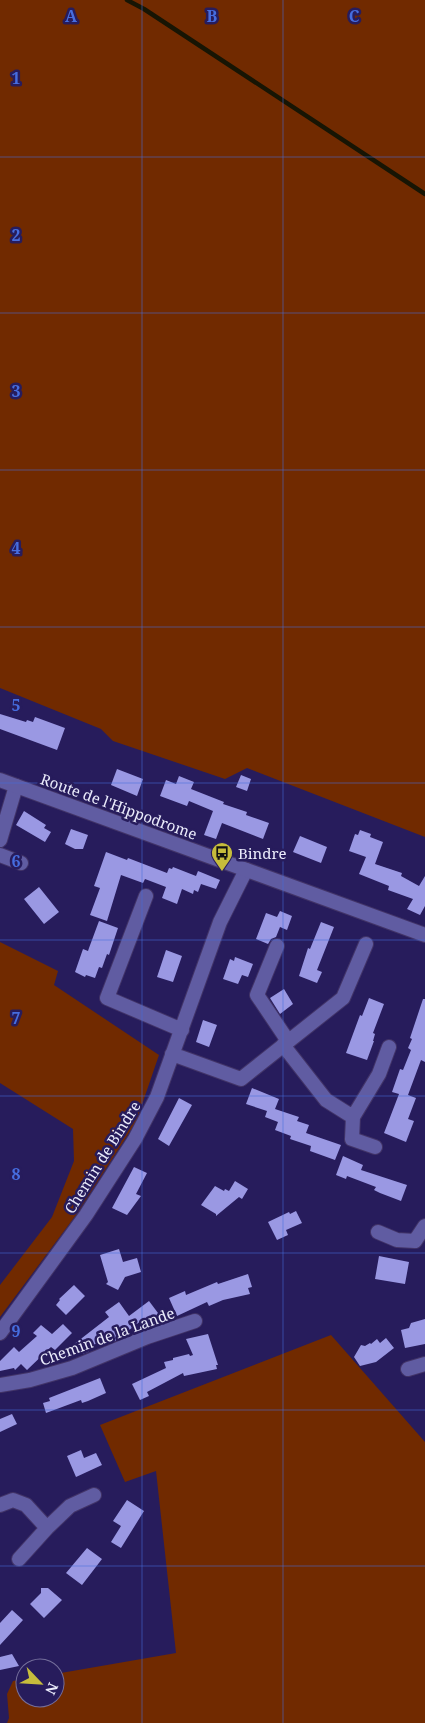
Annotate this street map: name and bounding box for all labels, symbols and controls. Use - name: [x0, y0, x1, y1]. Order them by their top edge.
- text: A: [65, 5, 78, 27]
- text: B: [207, 5, 218, 27]
- text: C: [349, 5, 360, 27]
- text: 1: [11, 67, 21, 89]
- text: 2: [11, 224, 21, 246]
- text: 3: [11, 380, 21, 402]
- text: 4: [11, 537, 21, 559]
- text: 5: [11, 694, 21, 716]
- street label: Route de l'Hippodrome: [38, 768, 200, 844]
- bus stop icon: Bindre: [210, 841, 234, 872]
- place label: Bindre: [238, 843, 287, 863]
- text: 6: [11, 850, 21, 872]
- text: 7: [11, 1007, 21, 1029]
- street label: Chemin de Bindre: [59, 1097, 145, 1217]
- text: 8: [11, 1163, 21, 1185]
- street label: Chemin de la Lande: [37, 1302, 177, 1370]
- text: 9: [11, 1320, 21, 1342]
- north arrow: [15, 1658, 65, 1708]
- text: N: [41, 1680, 63, 1698]

